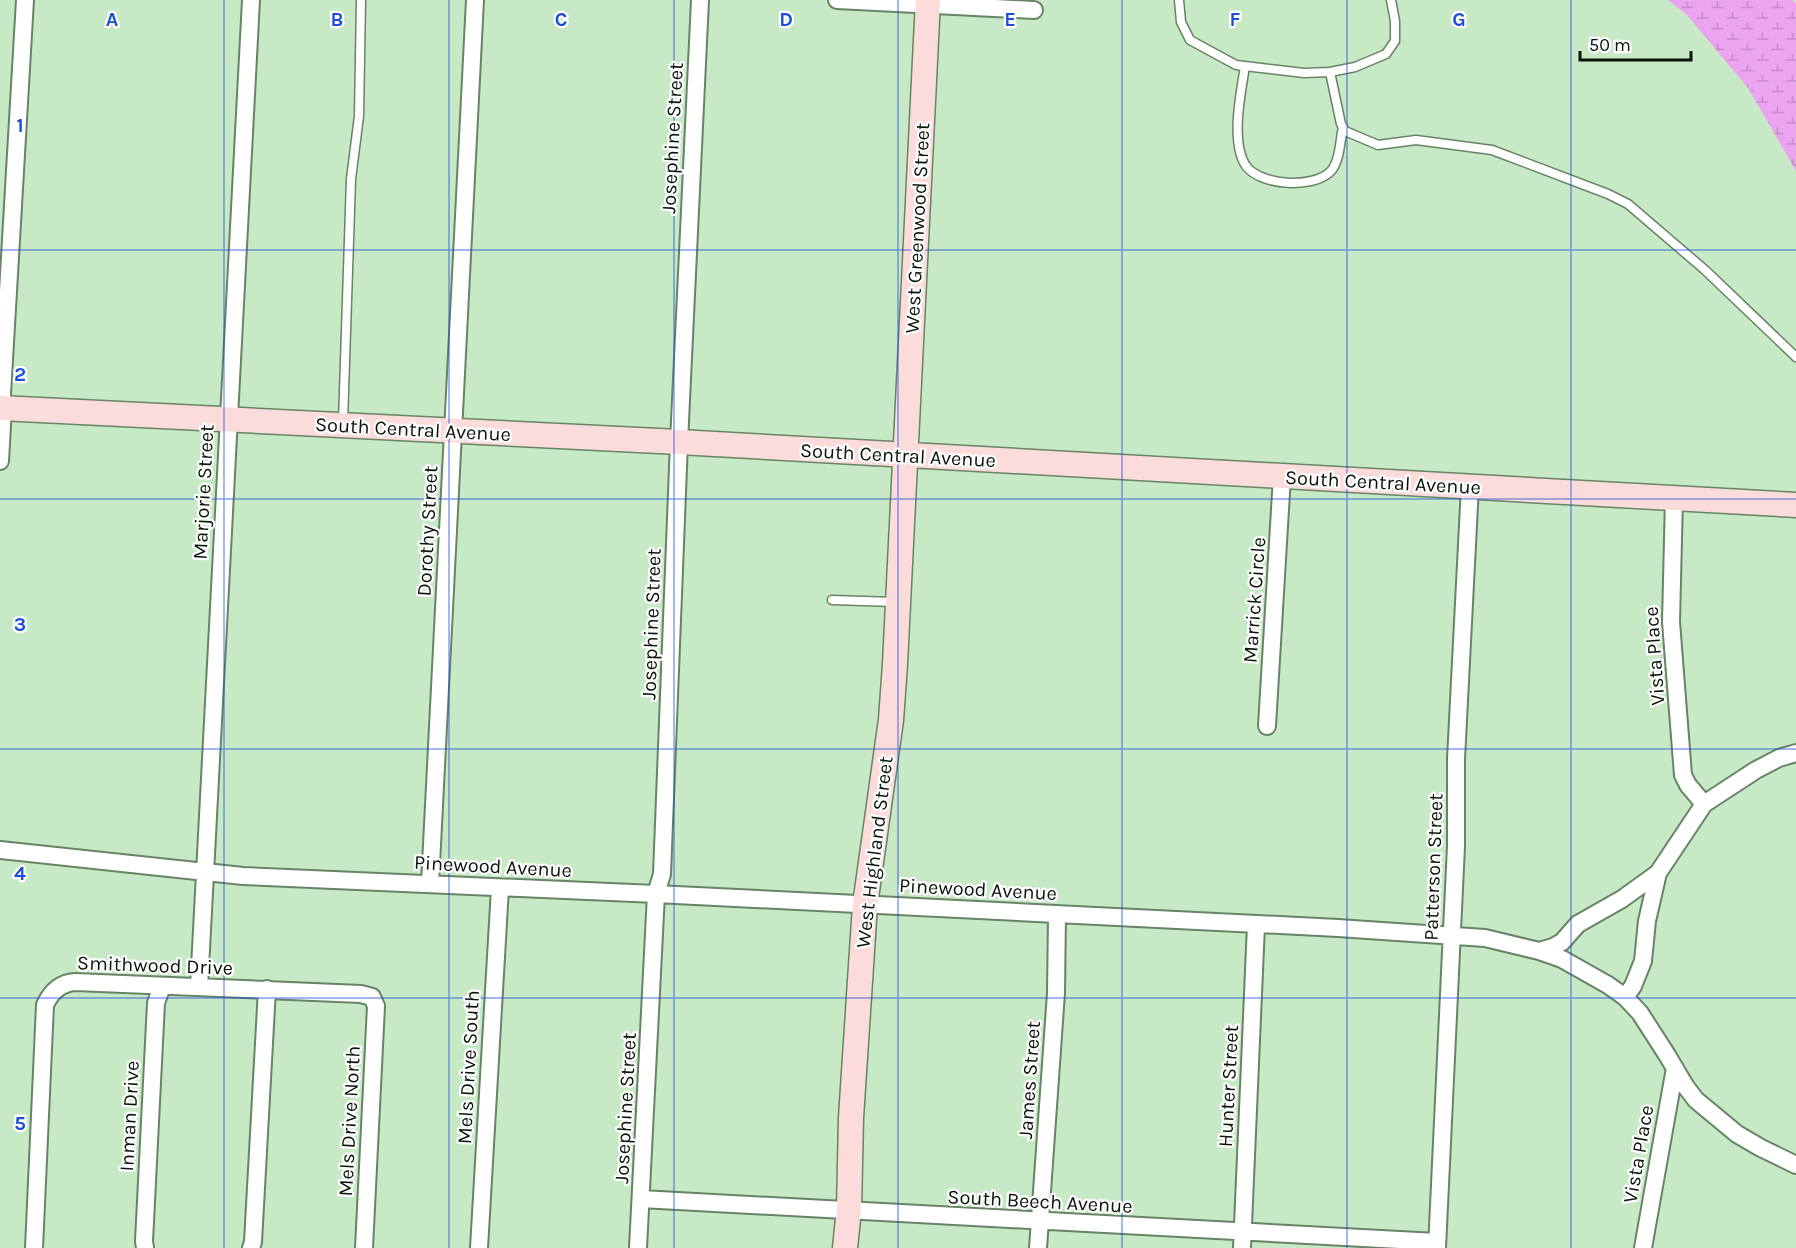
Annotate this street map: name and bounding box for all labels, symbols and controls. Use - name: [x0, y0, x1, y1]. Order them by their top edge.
- text: A: [106, 8, 119, 31]
- text: B: [331, 8, 343, 31]
- text: C: [555, 8, 567, 31]
- text: D: [779, 8, 793, 31]
- text: E: [1004, 8, 1016, 31]
- text: F: [1230, 8, 1241, 31]
- text: G: [1452, 8, 1466, 31]
- scale bar: [1580, 24, 1691, 62]
- text: 50 m: [1589, 34, 1631, 56]
- street label: Josephine Street: [657, 61, 688, 214]
- text: 1: [16, 114, 24, 137]
- street label: West Greenwood Street: [900, 122, 935, 334]
- text: 2: [14, 363, 26, 386]
- street label: South Central Avenue: [315, 413, 511, 446]
- street label: Marjorie Street: [188, 423, 219, 560]
- street label: South Central Avenue: [800, 439, 996, 472]
- street label: Dorothy Street: [413, 465, 442, 597]
- street label: South Central Avenue: [1285, 466, 1481, 499]
- street label: Marrick Circle: [1239, 536, 1270, 664]
- street label: Josephine Street: [637, 547, 666, 700]
- street label: Vista Place: [1640, 606, 1669, 706]
- text: 3: [14, 613, 26, 636]
- street label: West Highland Street: [851, 754, 898, 949]
- street label: Patterson Street: [1419, 792, 1448, 941]
- street label: Pinewood Avenue: [413, 851, 573, 882]
- text: 4: [14, 862, 26, 885]
- street label: Pinewood Avenue: [898, 874, 1058, 905]
- street label: Smithwood Drive: [77, 951, 233, 980]
- street label: Mels Drive South: [453, 989, 484, 1145]
- street label: James Street: [1014, 1020, 1045, 1140]
- street label: Hunter Street: [1214, 1024, 1243, 1148]
- street label: Josephine Street: [610, 1031, 641, 1184]
- street label: Mels Drive North: [334, 1045, 365, 1197]
- street label: Inman Drive: [115, 1060, 144, 1172]
- street label: Vista Place: [1619, 1103, 1658, 1205]
- text: 5: [14, 1112, 26, 1135]
- street label: South Beech Avenue: [947, 1185, 1133, 1218]

